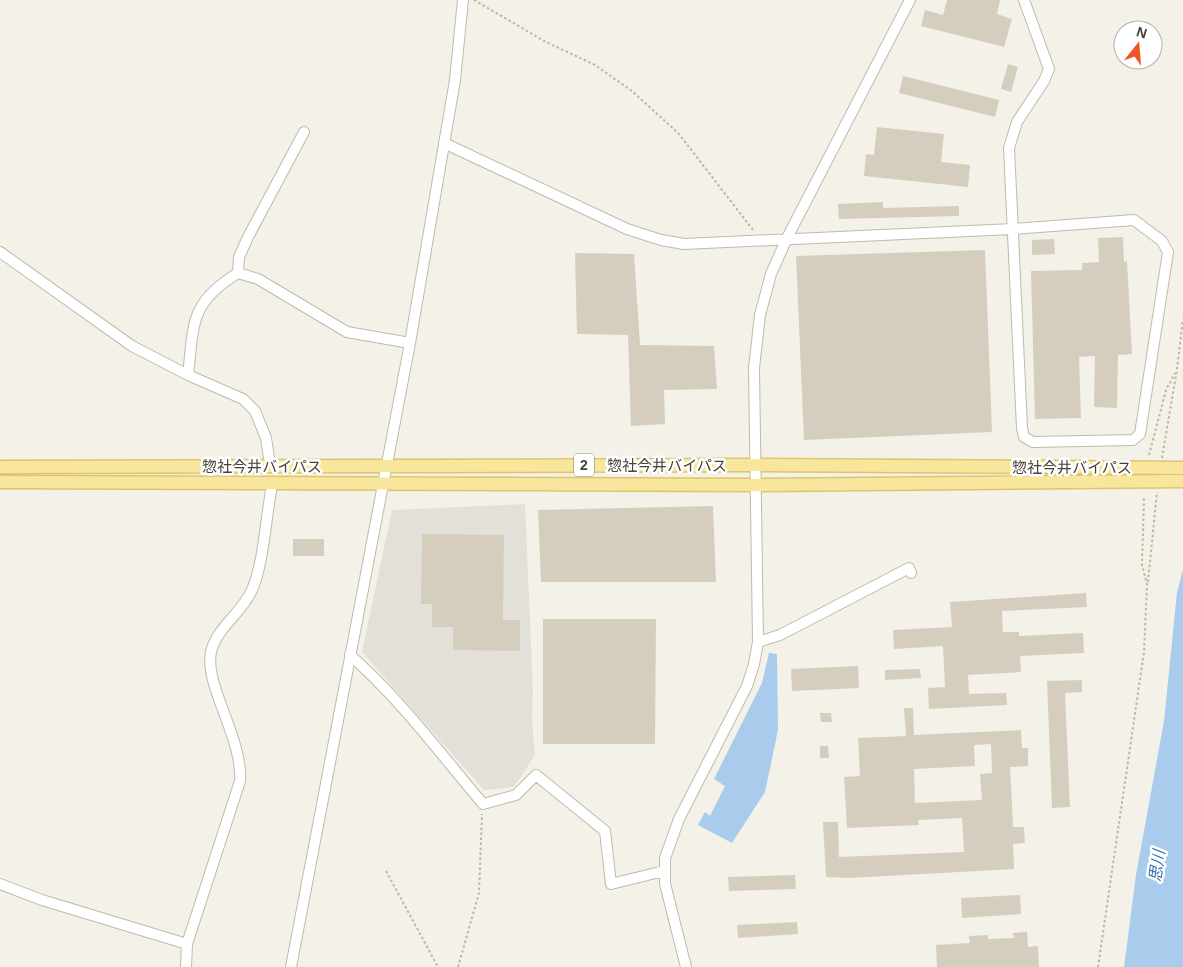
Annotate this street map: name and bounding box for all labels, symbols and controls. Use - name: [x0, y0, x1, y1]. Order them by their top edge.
- north arrow: [1113, 20, 1163, 70]
- text: N: [1135, 23, 1149, 42]
- road number: 2: [574, 454, 594, 476]
- street label: 惣社今井バイパス: [607, 457, 727, 474]
- street label: 惣社今井バイパス: [202, 458, 322, 475]
- street label: 惣社今井バイパス: [1012, 459, 1132, 476]
- water label: 思川: [1146, 847, 1168, 883]

